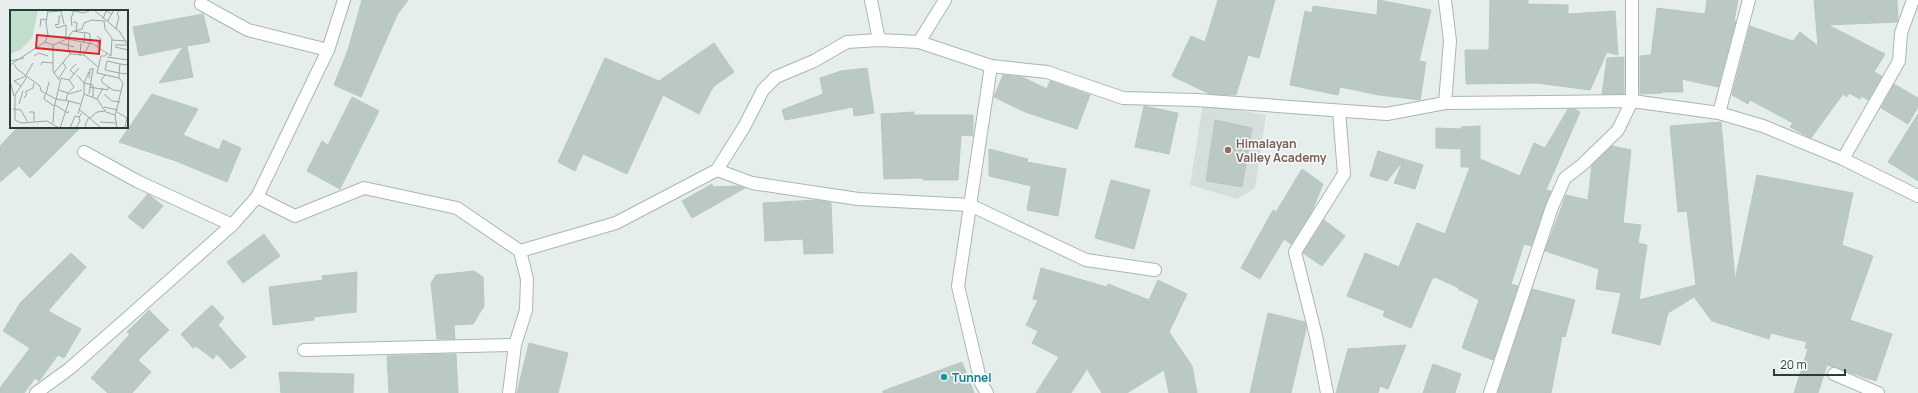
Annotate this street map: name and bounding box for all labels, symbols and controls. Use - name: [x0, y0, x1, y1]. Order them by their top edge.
- inset map: [10, 10, 128, 128]
- place label: Himalayan Valley Academy: [1236, 135, 1327, 166]
- marker: Himalayan Valley Academy: [1223, 145, 1233, 155]
- scale bar: [1774, 351, 1845, 377]
- text: 20 m: [1780, 356, 1807, 373]
- place label: Tunnel: [952, 369, 992, 386]
- marker: Tunnel: [939, 372, 949, 382]

